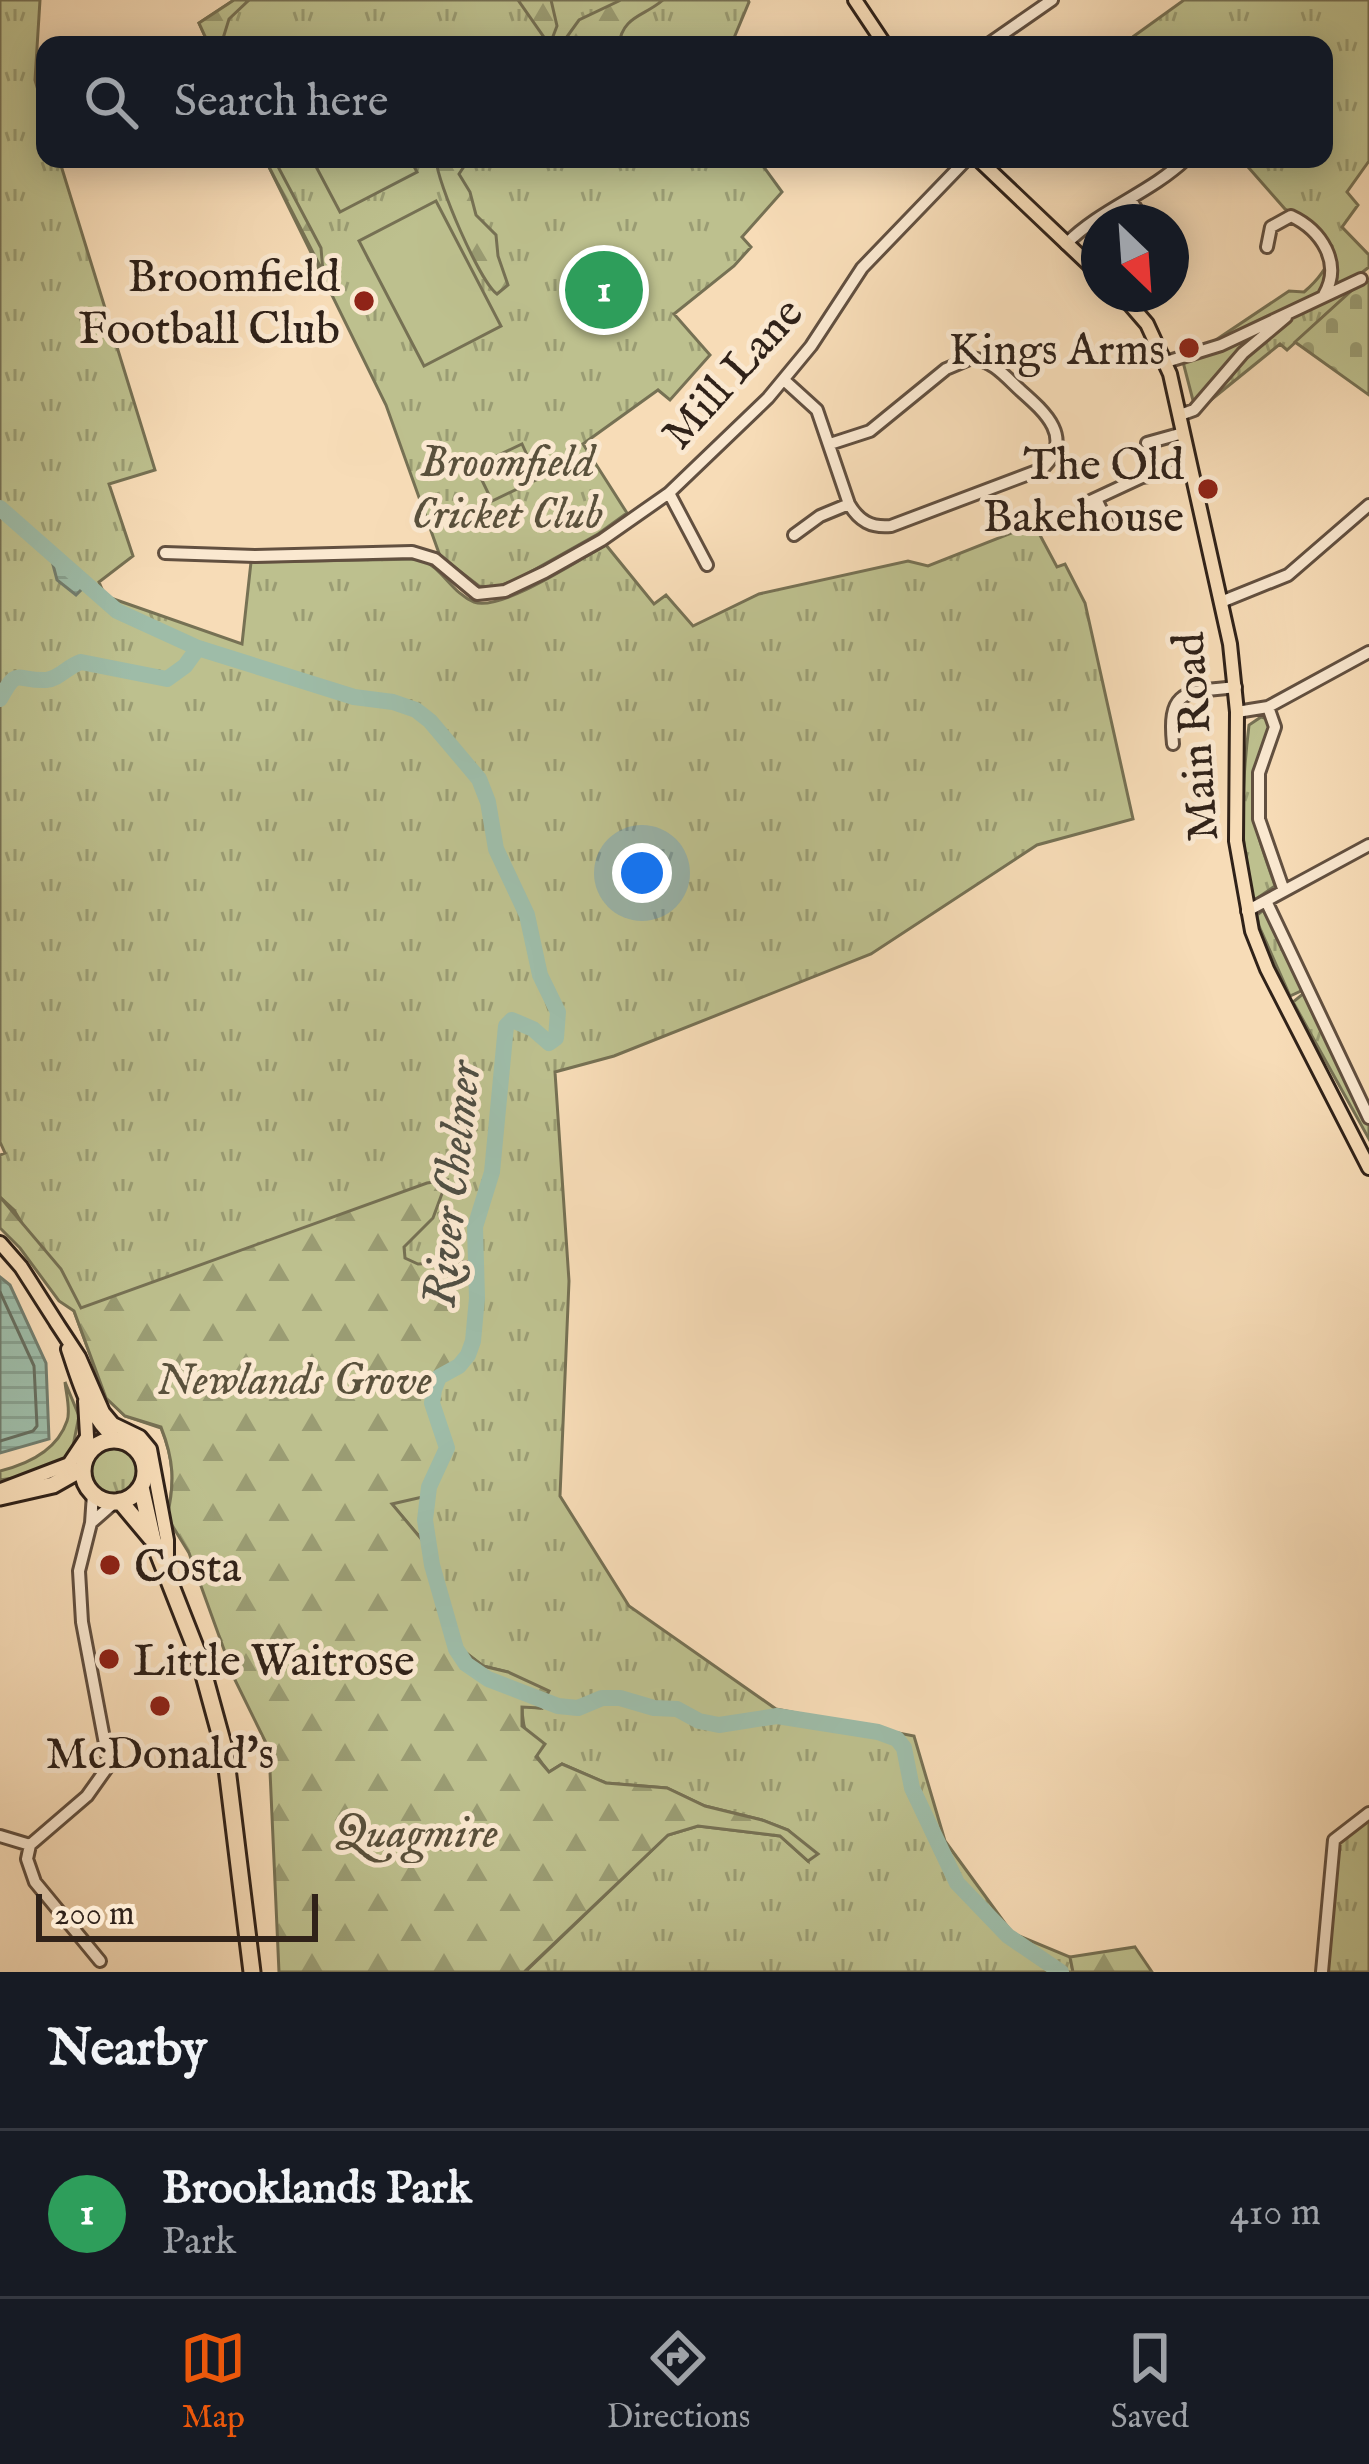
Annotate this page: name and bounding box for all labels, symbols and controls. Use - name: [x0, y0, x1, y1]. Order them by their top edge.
- search box: [36, 36, 1333, 168]
- icon: search: [78, 69, 144, 135]
- text: Search here: [174, 74, 388, 131]
- north arrow: [1081, 204, 1189, 312]
- pin: 1: [565, 245, 643, 335]
- place label: Broomfield Football Club: [78, 250, 341, 359]
- street label: Mill Lane: [651, 287, 817, 462]
- marker: Broomfield Football Club: [351, 288, 377, 314]
- place label: Kings Arms: [949, 323, 1165, 380]
- marker: Kings Arms: [1176, 335, 1202, 361]
- park label: Broomfield Cricket Club: [411, 435, 603, 544]
- place label: The Old Bakehouse: [983, 438, 1185, 547]
- marker: The Old Bakehouse: [1195, 476, 1221, 502]
- street label: Main Road: [1162, 629, 1233, 843]
- your location: [612, 843, 672, 903]
- water label: River Chelmer: [411, 1056, 497, 1310]
- park label: Newlands Grove: [156, 1353, 432, 1410]
- place label: Costa: [134, 1540, 242, 1597]
- marker: Costa: [97, 1552, 123, 1578]
- place label: Little Waitrose: [133, 1634, 415, 1691]
- marker: Little Waitrose: [96, 1646, 122, 1672]
- marker: McDonald's: [147, 1693, 173, 1719]
- place label: McDonald's: [46, 1727, 274, 1784]
- park label: Quagmire: [334, 1806, 498, 1864]
- scale bar: [36, 1888, 318, 1941]
- text: 200 m: [54, 1894, 135, 1936]
- text: Nearby: [48, 2018, 207, 2083]
- text: Brooklands Park: [162, 2161, 472, 2218]
- text: 1: [80, 2189, 94, 2238]
- text: 410 m: [1230, 2189, 1321, 2238]
- text: Park: [162, 2218, 236, 2267]
- tab: Map: [180, 2325, 246, 2439]
- tab: Directions: [607, 2325, 750, 2439]
- tab: Saved: [1111, 2325, 1189, 2439]

